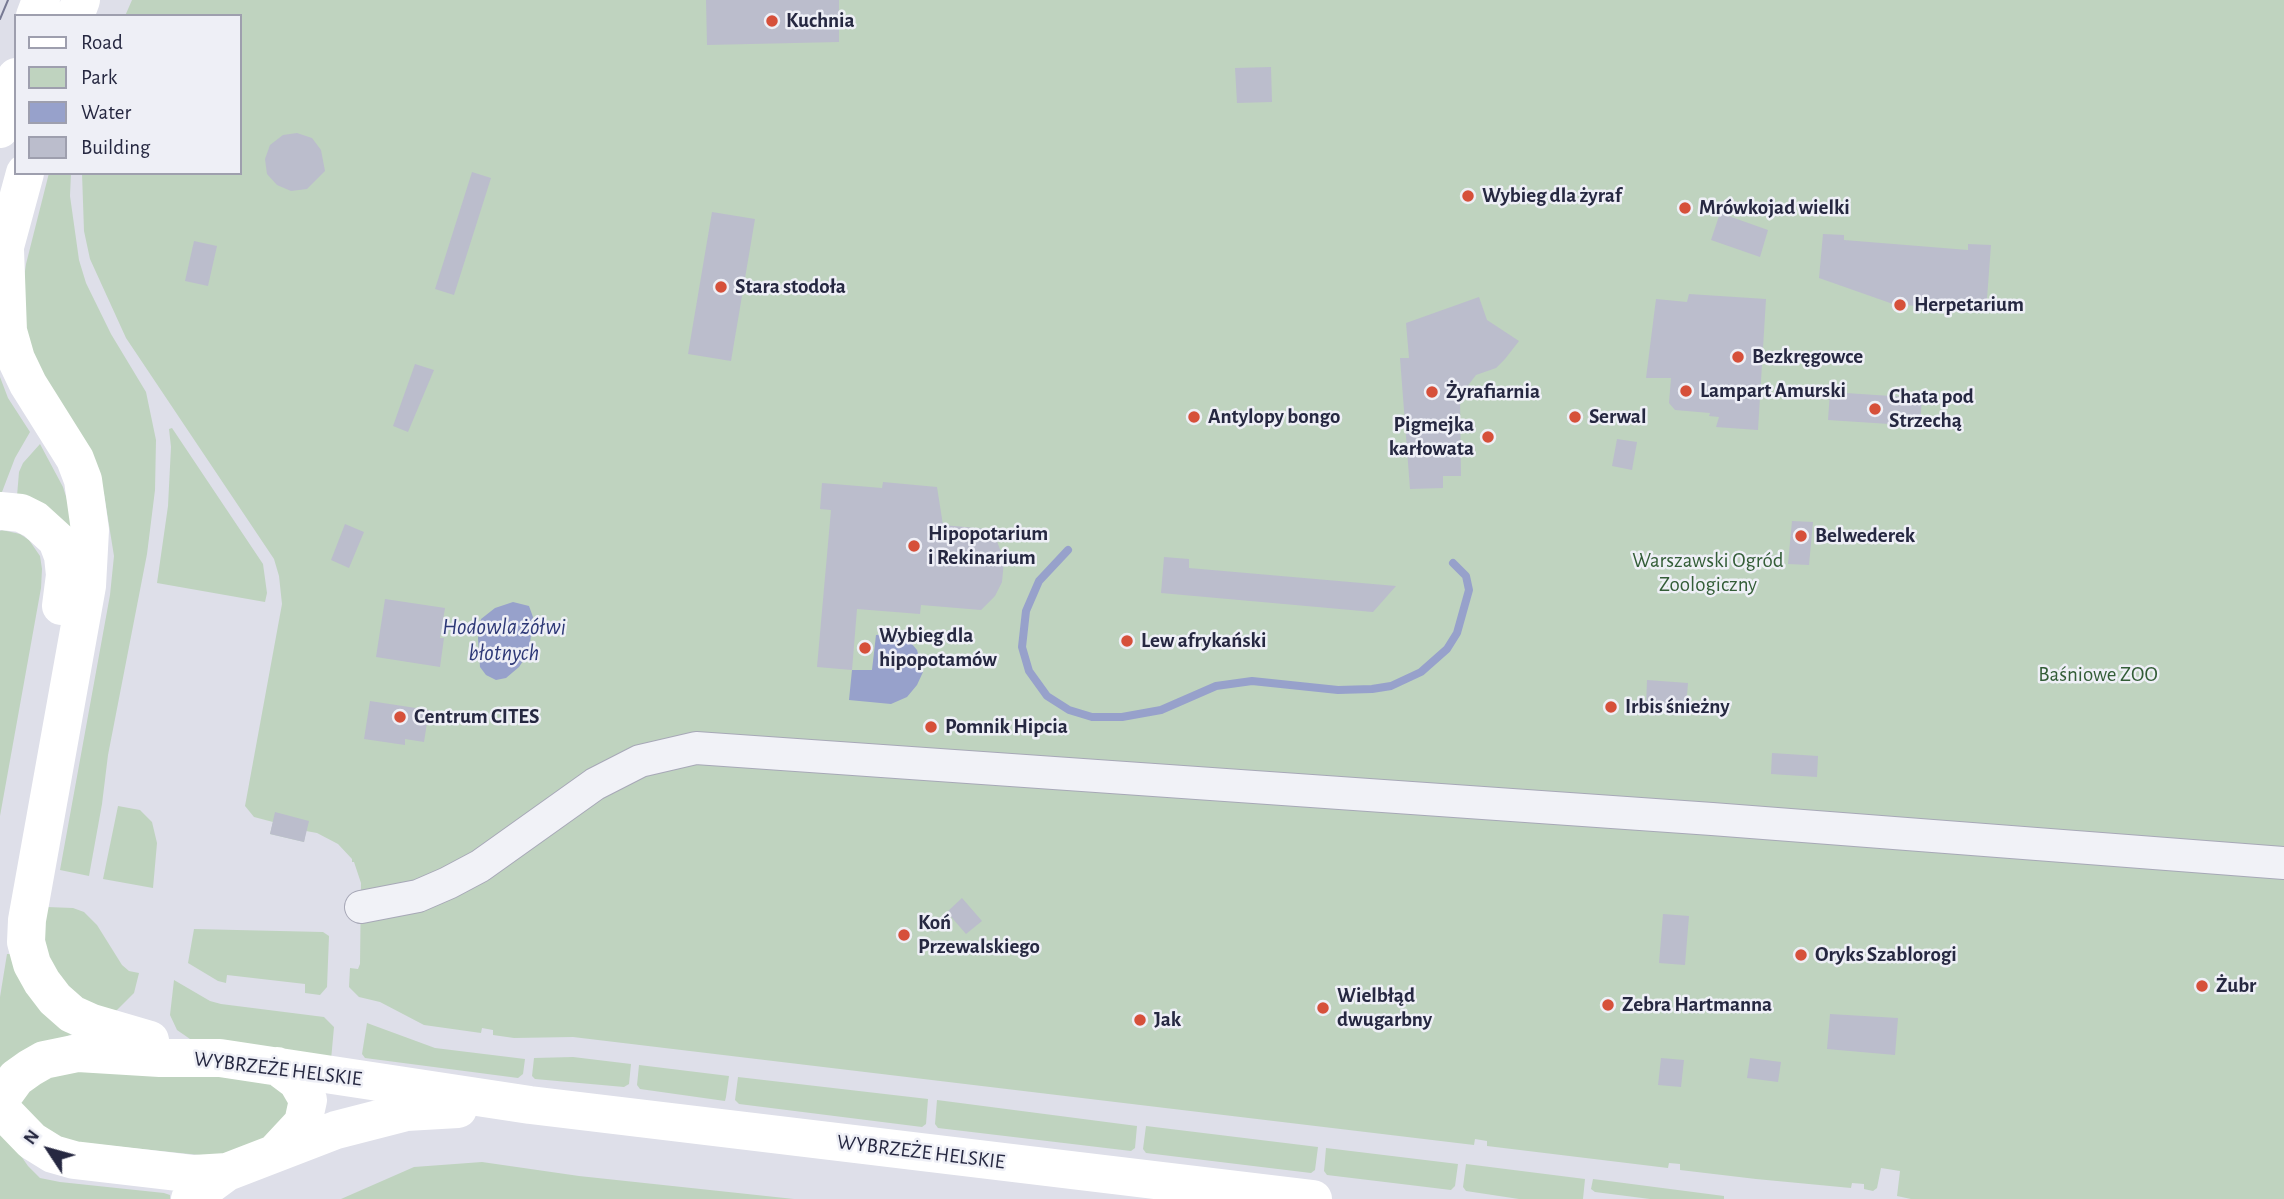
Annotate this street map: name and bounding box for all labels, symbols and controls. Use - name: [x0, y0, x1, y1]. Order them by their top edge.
- place label: Kuchnia: [786, 8, 855, 34]
- marker: Kuchnia: [764, 13, 780, 29]
- legend: [14, 14, 242, 175]
- text: Road: [81, 32, 123, 53]
- text: Park: [81, 67, 117, 88]
- text: Water: [81, 102, 131, 123]
- text: Building: [81, 137, 150, 158]
- place label: Wybieg dla żyraf: [1482, 183, 1622, 209]
- marker: Wybieg dla żyraf: [1460, 188, 1476, 204]
- place label: Mrówkojad wielki: [1699, 195, 1850, 221]
- marker: Mrówkojad wielki: [1677, 200, 1693, 216]
- place label: Stara stodoła: [735, 274, 846, 300]
- marker: Stara stodoła: [713, 279, 729, 295]
- place label: Herpetarium: [1914, 292, 2024, 318]
- marker: Herpetarium: [1892, 297, 1908, 313]
- place label: Bezkręgowce: [1752, 344, 1863, 370]
- marker: Bezkręgowce: [1730, 349, 1746, 365]
- place label: Lampart Amurski: [1700, 378, 1846, 404]
- place label: Żyrafiarnia: [1446, 379, 1540, 405]
- marker: Lampart Amurski: [1678, 383, 1694, 399]
- marker: Żyrafiarnia: [1424, 384, 1440, 400]
- place label: Chata pod Strzechą: [1889, 384, 1974, 434]
- marker: Chata pod Strzechą: [1867, 401, 1883, 417]
- place label: Antylopy bongo: [1208, 404, 1340, 430]
- place label: Serwal: [1589, 404, 1646, 430]
- marker: Antylopy bongo: [1186, 409, 1202, 425]
- marker: Serwal: [1567, 409, 1583, 425]
- place label: Pigmejka karłowata: [1389, 412, 1474, 462]
- marker: Pigmejka karłowata: [1480, 429, 1496, 445]
- place label: Hipopotarium i Rekinarium: [928, 521, 1048, 571]
- place label: Belwederek: [1815, 523, 1915, 549]
- marker: Belwederek: [1793, 528, 1809, 544]
- marker: Hipopotarium i Rekinarium: [906, 538, 922, 554]
- park label: Warszawski Ogród Zoologiczny: [1632, 548, 1784, 598]
- water label: Hodowla żółwi błotnych: [442, 613, 566, 667]
- place label: Wybieg dla hipopotamów: [879, 623, 997, 673]
- place label: Lew afrykański: [1141, 628, 1266, 654]
- marker: Lew afrykański: [1119, 633, 1135, 649]
- marker: Wybieg dla hipopotamów: [857, 640, 873, 656]
- park label: Baśniowe ZOO: [2038, 662, 2158, 688]
- place label: Irbis śnieżny: [1625, 694, 1730, 720]
- marker: Irbis śnieżny: [1603, 699, 1619, 715]
- place label: Centrum CITES: [414, 704, 540, 730]
- marker: Centrum CITES: [392, 709, 408, 725]
- place label: Pomnik Hipcia: [945, 714, 1068, 740]
- marker: Pomnik Hipcia: [923, 719, 939, 735]
- place label: Koń Przewalskiego: [918, 910, 1040, 960]
- marker: Koń Przewalskiego: [896, 927, 912, 943]
- place label: Oryks Szablorogi: [1815, 942, 1957, 968]
- marker: Oryks Szablorogi: [1793, 947, 1809, 963]
- place label: Żubr: [2216, 973, 2256, 999]
- marker: Żubr: [2194, 978, 2210, 994]
- place label: Wielbłąd dwugarbny: [1337, 983, 1432, 1033]
- place label: Zebra Hartmanna: [1622, 992, 1772, 1018]
- marker: Zebra Hartmanna: [1600, 997, 1616, 1013]
- marker: Wielbłąd dwugarbny: [1315, 1000, 1331, 1016]
- place label: Jak: [1154, 1007, 1181, 1033]
- marker: Jak: [1132, 1012, 1148, 1028]
- street label: WYBRZEŻE HELSKIE: [193, 1046, 363, 1092]
- north arrow: [14, 1115, 84, 1185]
- text: N: [20, 1126, 43, 1148]
- street label: WYBRZEŻE HELSKIE: [836, 1129, 1006, 1175]

